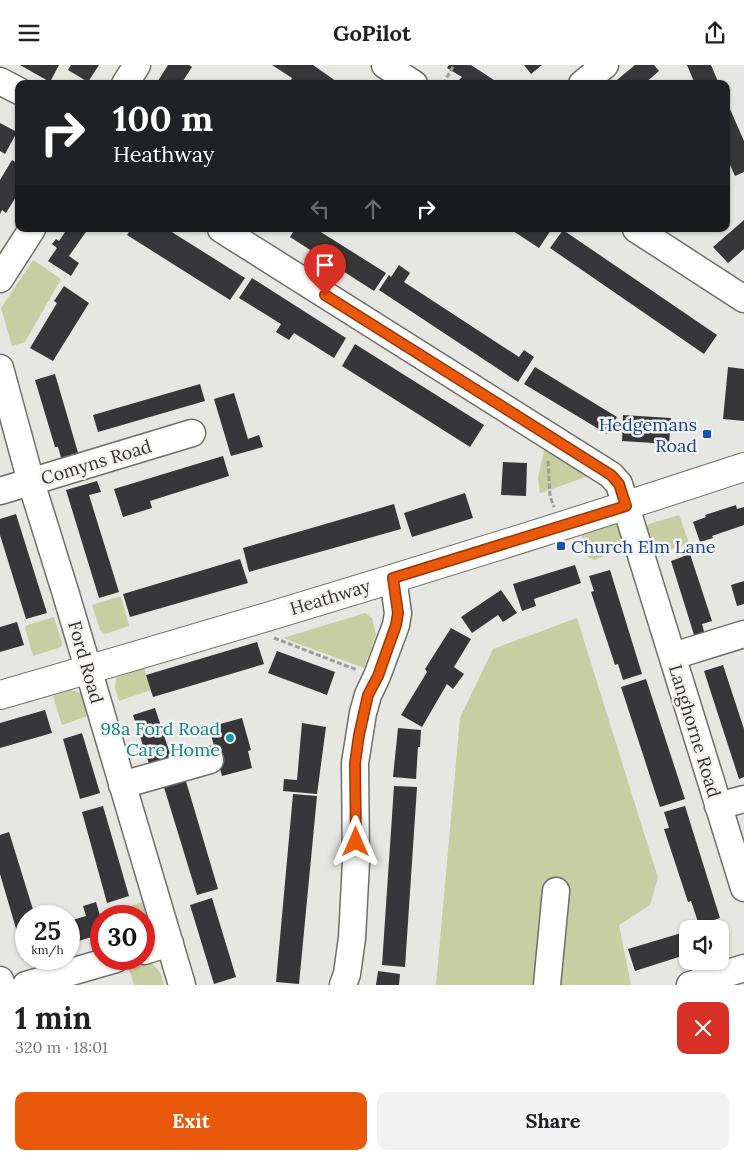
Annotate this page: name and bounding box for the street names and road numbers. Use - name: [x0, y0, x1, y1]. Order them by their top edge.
- street label: Comyns Road: [38, 434, 154, 490]
- street label: Heathway: [287, 574, 374, 620]
- street label: Ford Road: [63, 618, 109, 706]
- street label: Langhorne Road: [664, 662, 726, 800]

